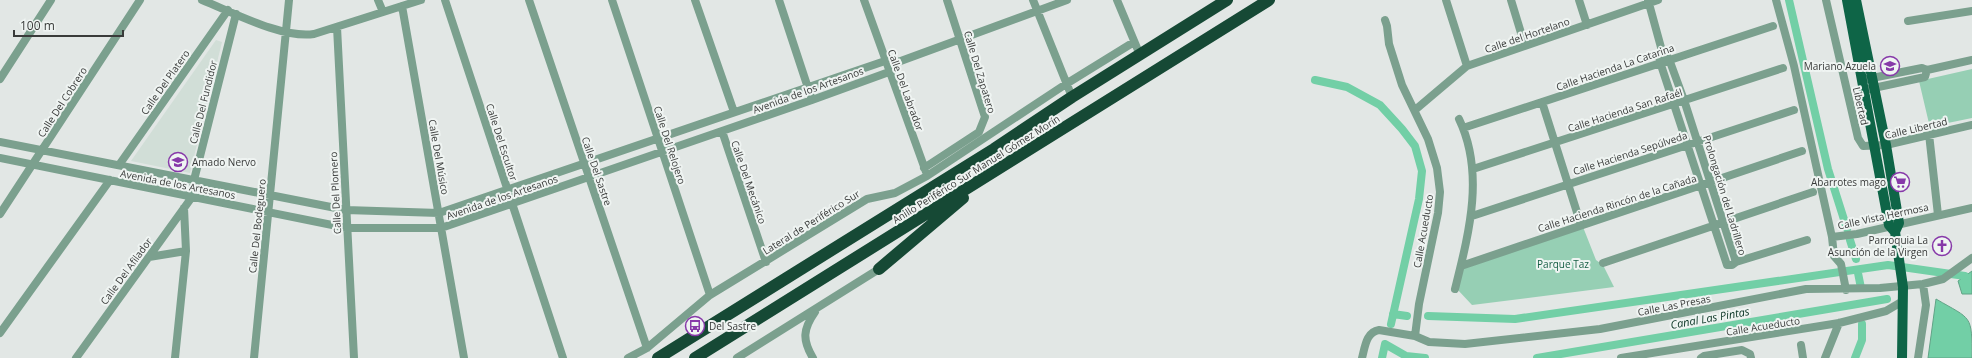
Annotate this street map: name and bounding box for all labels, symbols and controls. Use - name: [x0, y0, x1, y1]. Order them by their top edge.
- scale bar: [14, 12, 123, 38]
- street label: Calle del Hortelano: [1483, 14, 1571, 56]
- text: 100 m: [20, 17, 55, 34]
- street label: Calle Del Zapatero: [961, 29, 999, 115]
- street label: Calle Hacienda La Catarina: [1554, 40, 1676, 94]
- street label: Calle Del Platero: [137, 47, 193, 117]
- street label: Calle Del Labrador: [885, 47, 927, 133]
- school or university icon: Mariano Azuela: [1879, 55, 1901, 77]
- street label: Calle Del Fundidor: [186, 59, 220, 145]
- place label: Mariano Azuela: [1804, 59, 1876, 73]
- street label: Avenida de los Artesanos: [751, 63, 866, 117]
- street label: Calle Del Cobrero: [34, 64, 90, 140]
- street label: Calle Hacienda San Rafaél: [1566, 85, 1684, 135]
- street label: Libertad: [1850, 86, 1872, 126]
- street label: Calle Del Escultor: [483, 102, 521, 182]
- street label: Calle Del Relojero: [651, 104, 689, 186]
- street label: Anillo Periférico Sur Manuel Gómez Morín: [890, 111, 1062, 227]
- street label: Calle Libertad: [1883, 114, 1949, 142]
- street label: Calle Del Músico: [425, 118, 453, 196]
- street label: Calle Hacienda Sepúlveda: [1571, 128, 1689, 178]
- street label: Prolongación del Ladrillero: [1700, 133, 1750, 257]
- street label: Calle Del Sastre: [579, 135, 615, 208]
- street label: Calle Del Mecánico: [728, 138, 770, 226]
- school or university icon: Amado Nervo: [167, 151, 189, 173]
- street label: Calle Del Plomero: [326, 151, 344, 235]
- place label: Amado Nervo: [192, 155, 256, 169]
- street label: Avenida de los Artesanos: [119, 166, 237, 202]
- street label: Avenida de los Artesanos: [444, 171, 560, 223]
- street label: Calle Hacienda Rincón de la Cañada: [1536, 171, 1698, 235]
- supermarket icon: Abarrotes mago: [1889, 171, 1911, 193]
- place label: Abarrotes mago: [1811, 175, 1886, 189]
- street label: Calle Del Bodeguero: [245, 178, 269, 274]
- street label: Lateral de Periférico Sur: [760, 186, 862, 258]
- street label: Calle Acueducto: [1410, 193, 1436, 269]
- street label: Calle Vista Hermosa: [1836, 200, 1930, 232]
- place label: Parroquia La Asunción de la Virgen: [1828, 233, 1928, 259]
- street label: Calle Del Afilador: [97, 235, 155, 307]
- church icon: Parroquia La Asunción de la Virgen: [1931, 235, 1953, 257]
- park label: Parque Taz: [1537, 257, 1589, 271]
- street label: Calle Las Presas: [1636, 291, 1712, 319]
- water label: Canal Las Pintas: [1669, 303, 1751, 332]
- street label: Calle Acueducto: [1725, 313, 1801, 339]
- bus stop icon: Del Sastre: [684, 315, 706, 337]
- place label: Del Sastre: [709, 319, 756, 333]

